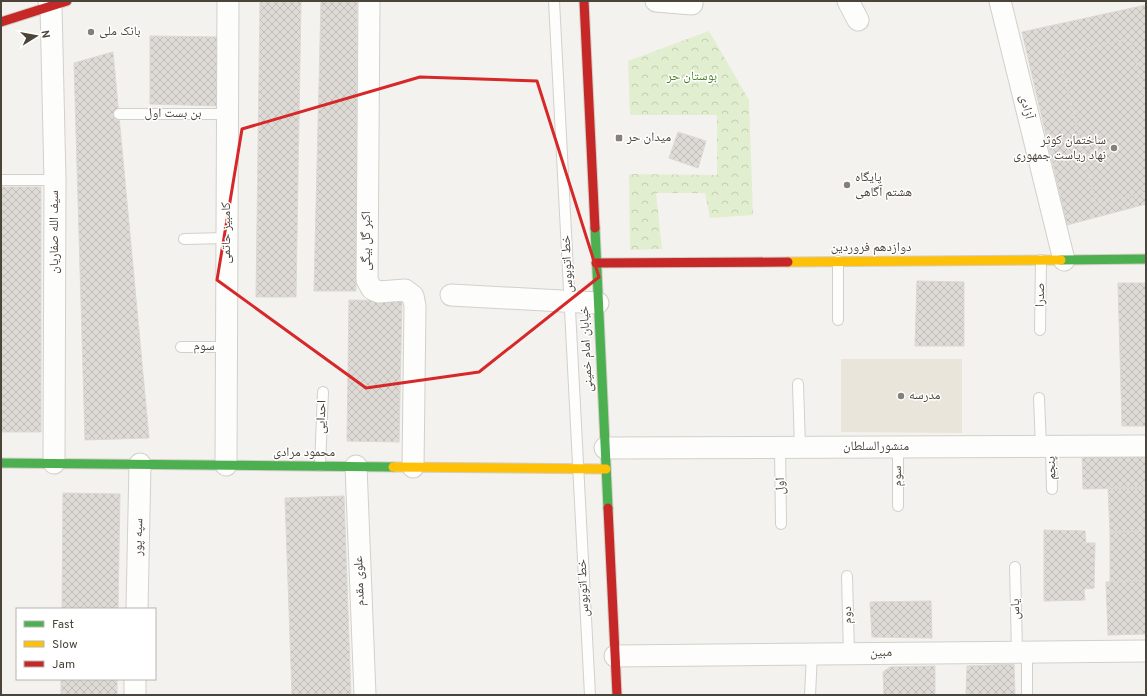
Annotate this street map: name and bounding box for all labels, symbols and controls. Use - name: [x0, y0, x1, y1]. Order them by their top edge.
- north arrow: [16, 16, 56, 56]
- place label: بانک ملی: [99, 24, 141, 40]
- marker: بانک ملی: [86, 27, 96, 37]
- text: N: [37, 29, 52, 39]
- park label: بوستان حر: [666, 69, 717, 85]
- street label: آزادی: [1015, 93, 1038, 122]
- street label: بن بست اول: [144, 106, 202, 122]
- place label: میدان حر: [626, 130, 671, 146]
- marker: میدان حر: [614, 133, 624, 143]
- place label: ساختمان کوثر نهاد ریاست جمهوری: [1013, 133, 1106, 164]
- marker: ساختمان کوثر نهاد ریاست جمهوری: [1109, 143, 1119, 153]
- place label: پایگاه هشتم آگاهی: [855, 170, 912, 201]
- marker: پایگاه هشتم آگاهی: [842, 180, 852, 190]
- street label: سیف الله صفاریان: [47, 190, 63, 274]
- street label: کامبیز حاتمی: [219, 202, 235, 264]
- street label: اکبر گل بیگی: [359, 211, 375, 271]
- street label: خط اتوبوس: [558, 235, 578, 293]
- street label: دوازدهم فروردین: [831, 240, 911, 256]
- street label: صدرا: [1033, 283, 1049, 307]
- street label: خیابان امام خمینی: [577, 305, 597, 393]
- street label: سوم: [194, 339, 215, 355]
- place label: مدرسه: [909, 388, 941, 404]
- marker: مدرسه: [896, 391, 906, 401]
- street label: احدایی: [313, 400, 331, 434]
- street label: منشورالسلطان: [843, 439, 909, 455]
- street label: محمود مرادی: [273, 445, 335, 461]
- street label: پنجم: [1044, 456, 1060, 480]
- street label: سوم: [890, 465, 906, 487]
- street label: اول: [773, 477, 789, 495]
- street label: سپه پور: [131, 518, 147, 557]
- street label: علوی مقدم: [351, 555, 369, 606]
- street label: خط اتوبوس: [574, 559, 594, 617]
- street label: یاس: [1008, 598, 1024, 620]
- street label: دوم: [840, 606, 856, 624]
- legend: [16, 608, 156, 680]
- text: Fast: [52, 617, 74, 633]
- text: Slow: [52, 637, 78, 653]
- street label: مبین: [870, 645, 892, 661]
- text: Jam: [52, 657, 75, 673]

